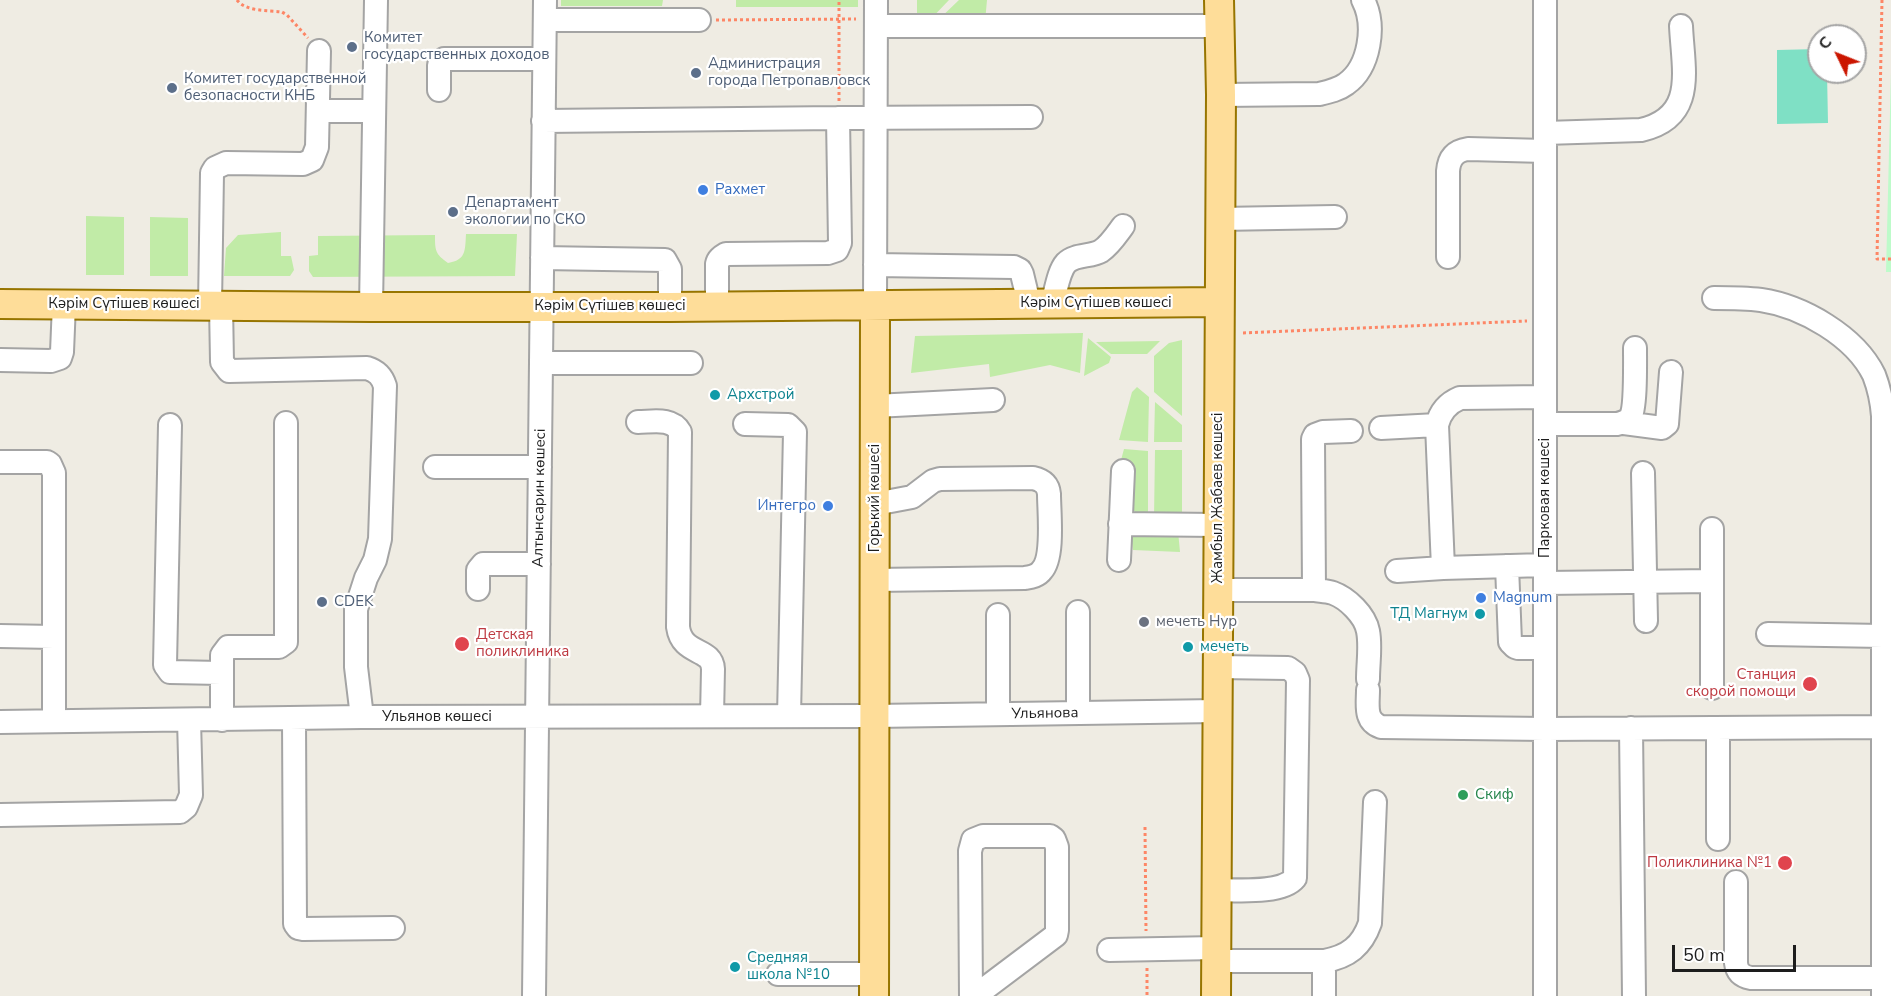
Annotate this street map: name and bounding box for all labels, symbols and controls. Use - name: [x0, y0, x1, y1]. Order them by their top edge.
- north arrow: [1807, 24, 1867, 84]
- place label: Комитет государственных доходов: [364, 29, 549, 64]
- text: С: [1814, 32, 1837, 55]
- marker: Комитет государственных доходов: [345, 40, 359, 54]
- place label: Администрация города Петропавловск: [708, 55, 870, 90]
- marker: Администрация города Петропавловск: [689, 66, 703, 80]
- place label: Комитет государственной безопасности КНБ: [184, 70, 367, 105]
- marker: Комитет государственной безопасности КНБ: [165, 81, 179, 95]
- place label: Рахмет: [715, 181, 765, 199]
- marker: Рахмет: [696, 183, 710, 197]
- place label: Департамент экологии по СКО: [465, 194, 586, 229]
- marker: Департамент экологии по СКО: [446, 205, 460, 219]
- street label: Кәрім Сүтішев көшесі: [1020, 294, 1172, 312]
- street label: Кәрім Сүтішев көшесі: [48, 295, 200, 313]
- street label: Кәрім Сүтішев көшесі: [534, 297, 686, 315]
- place label: Архстрой: [727, 386, 794, 404]
- marker: Архстрой: [708, 388, 722, 402]
- street label: Жамбыл Жабаев көшесі: [1209, 413, 1227, 583]
- street label: Алтынсарин көшесі: [530, 429, 550, 567]
- street label: Парковая көшесі: [1536, 438, 1554, 558]
- street label: Горький көшесі: [866, 444, 884, 552]
- place label: Интегро: [757, 497, 816, 515]
- marker: Интегро: [821, 499, 835, 513]
- place label: Magnum: [1493, 589, 1552, 607]
- marker: Magnum: [1474, 591, 1488, 605]
- place label: CDEK: [334, 593, 373, 611]
- marker: CDEK: [315, 595, 329, 609]
- place label: ТД Магнум: [1390, 605, 1468, 623]
- marker: ТД Магнум: [1473, 607, 1487, 621]
- place label: мечеть Нур: [1156, 613, 1237, 631]
- marker: мечеть Нур: [1137, 615, 1151, 629]
- place label: Детская поликлиника: [476, 626, 569, 661]
- marker: Детская поликлиника: [453, 635, 471, 653]
- place label: мечеть: [1200, 638, 1249, 656]
- marker: мечеть: [1181, 640, 1195, 654]
- place label: Станция скорой помощи: [1686, 666, 1796, 701]
- marker: Станция скорой помощи: [1801, 675, 1819, 693]
- street label: Ульянова: [1011, 704, 1079, 724]
- street label: Ульянов көшесі: [382, 708, 492, 726]
- place label: Скиф: [1475, 786, 1514, 804]
- marker: Скиф: [1456, 788, 1470, 802]
- place label: Поликлиника №1: [1647, 854, 1772, 872]
- marker: Поликлиника №1: [1776, 854, 1794, 872]
- scale bar: [1675, 933, 1800, 971]
- text: 50 m: [1683, 943, 1725, 967]
- place label: Средняя школа №10: [747, 949, 830, 984]
- marker: Средняя школа №10: [728, 960, 742, 974]

